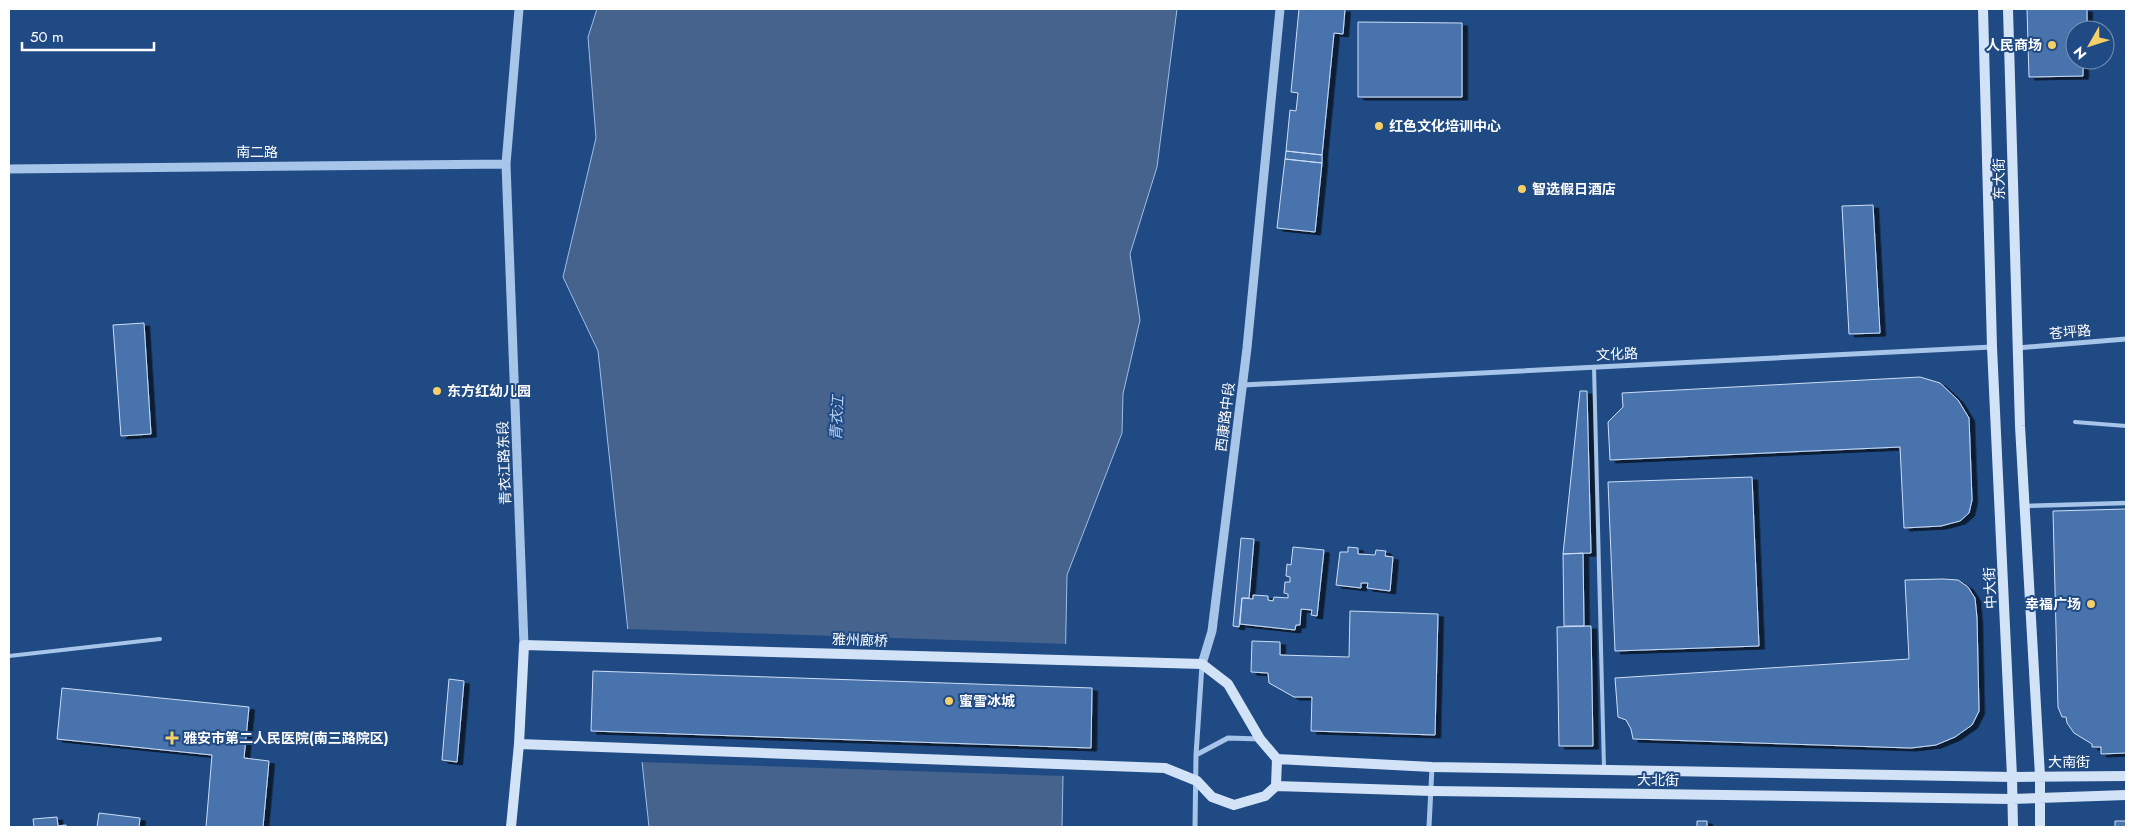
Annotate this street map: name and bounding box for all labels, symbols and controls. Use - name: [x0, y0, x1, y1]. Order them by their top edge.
- scale bar: [22, 20, 155, 52]
- north arrow: [2065, 20, 2115, 70]
- text: 50 m: [30, 26, 64, 48]
- place label: 人民商场: [1986, 35, 2042, 55]
- marker: 人民商场: [2046, 39, 2058, 51]
- text: N: [2069, 43, 2091, 64]
- place label: 红色文化培训中心: [1389, 116, 1501, 136]
- marker: 红色文化培训中心: [1373, 120, 1385, 132]
- street label: 南二路: [236, 142, 278, 162]
- street label: 东大街: [1989, 158, 2009, 200]
- place label: 智选假日酒店: [1532, 179, 1616, 199]
- marker: 智选假日酒店: [1516, 183, 1528, 195]
- street label: 苍坪路: [2048, 320, 2092, 344]
- street label: 文化路: [1596, 343, 1638, 365]
- place label: 东方红幼儿园: [447, 381, 531, 401]
- street label: 西康路中段: [1211, 381, 1239, 453]
- marker: 东方红幼儿园: [431, 385, 443, 397]
- water label: 青衣江: [825, 393, 849, 441]
- street label: 青衣江路东段: [493, 421, 515, 505]
- street label: 中大街: [1979, 567, 2001, 609]
- place label: 幸福广场: [2025, 594, 2081, 614]
- marker: 幸福广场: [2085, 598, 2097, 610]
- street label: 雅州廊桥: [832, 629, 888, 651]
- place label: 蜜雪冰城: [959, 691, 1015, 711]
- marker: 蜜雪冰城: [943, 695, 955, 707]
- place label: 雅安市第二人民医院(南三路院区): [183, 728, 389, 748]
- marker: 雅安市第二人民医院(南三路院区): [165, 731, 179, 745]
- street label: 大南街: [2048, 752, 2090, 772]
- street label: 大北街: [1637, 770, 1679, 790]

